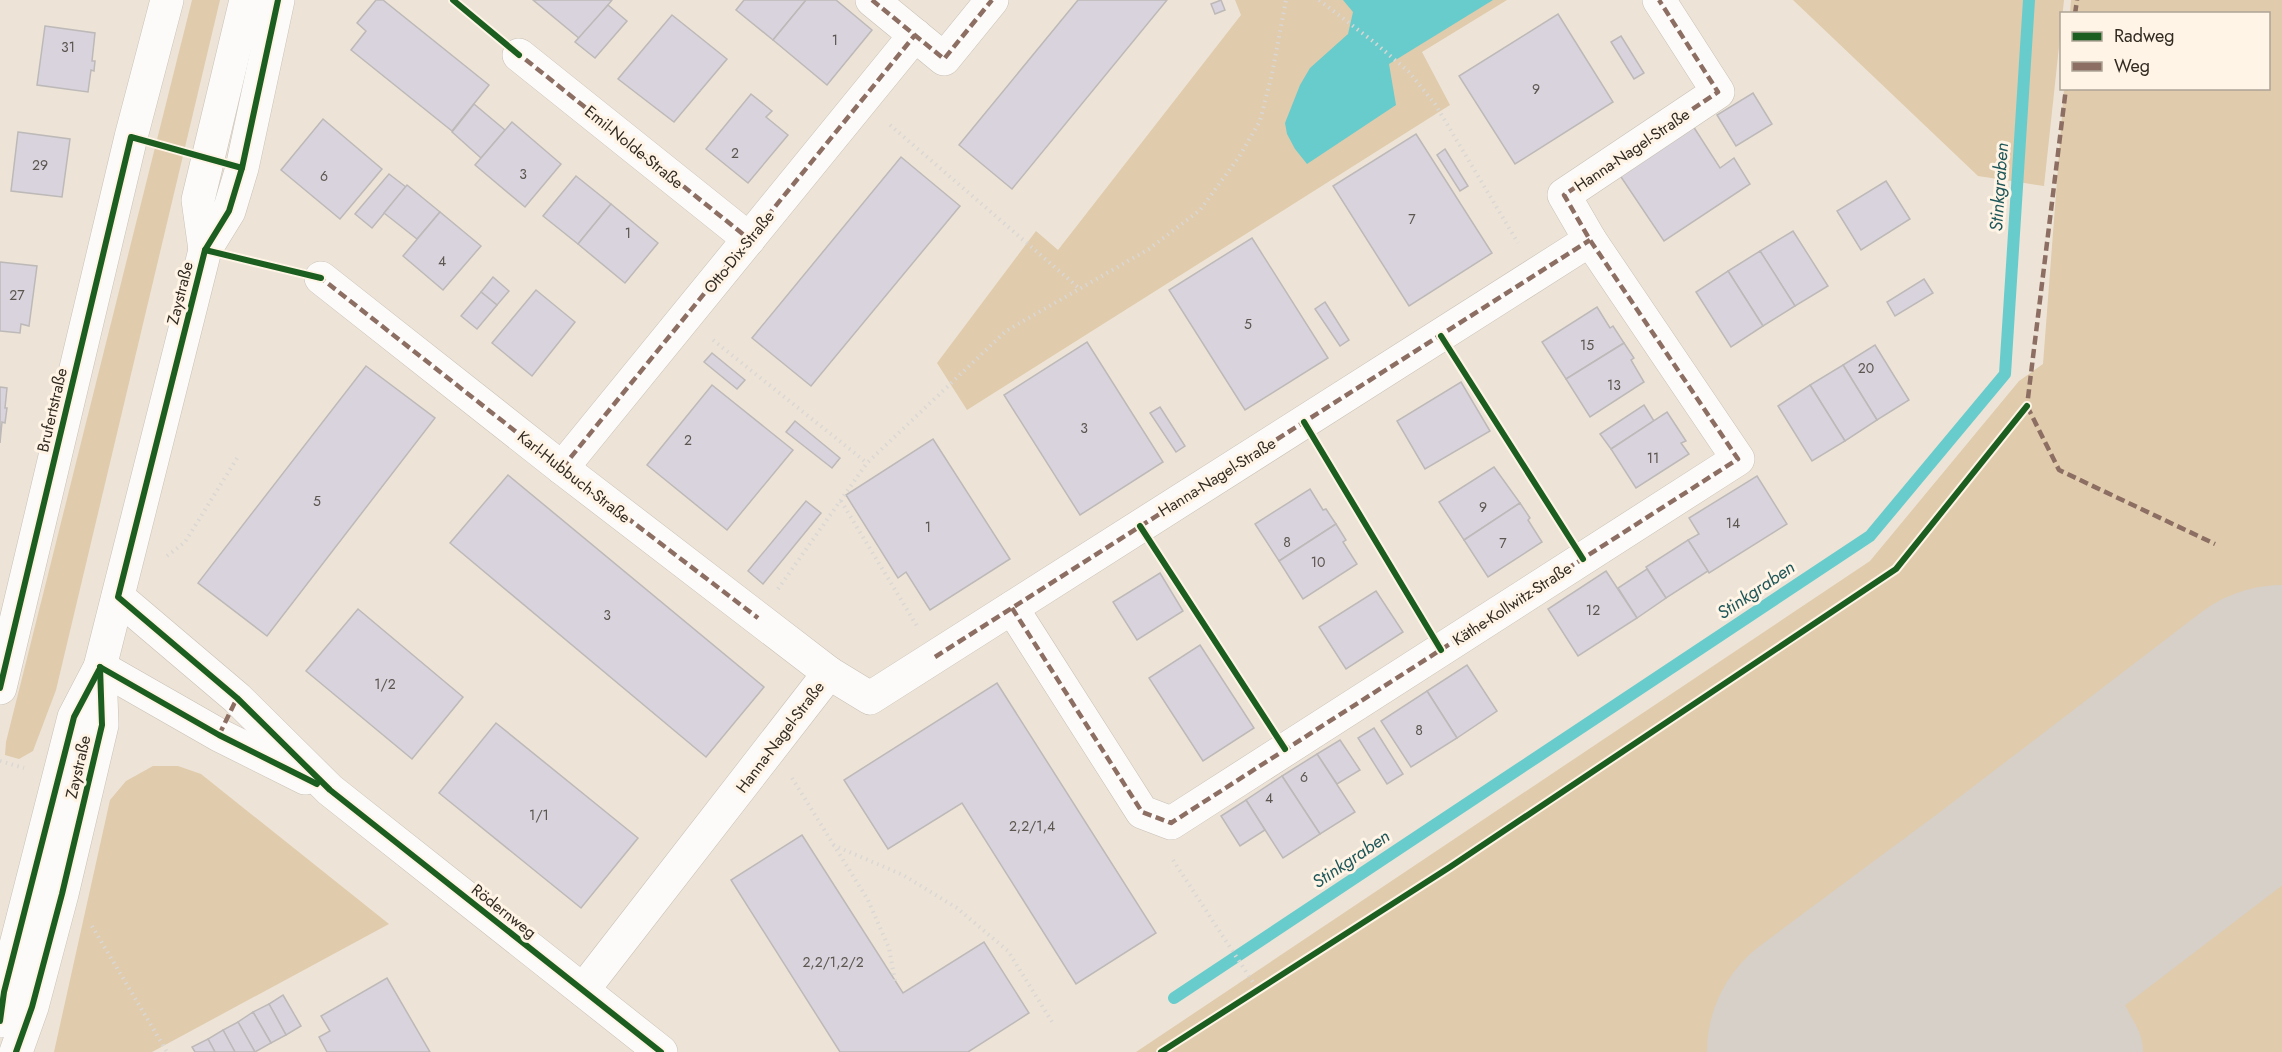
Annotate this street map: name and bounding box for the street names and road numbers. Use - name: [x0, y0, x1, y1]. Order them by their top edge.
- street label: Emil-Nolde-Straße: [580, 100, 688, 194]
- street label: Hanna-Nagel-Straße: [1570, 103, 1694, 197]
- street label: Otto-Dix-Straße: [698, 206, 780, 298]
- street label: Zaystraße: [161, 259, 199, 327]
- street label: Brufertstraße: [31, 366, 73, 454]
- street label: Karl-Hubbuch-Straße: [512, 425, 636, 529]
- street label: Hanna-Nagel-Straße: [1154, 432, 1280, 522]
- street label: Käthe-Kollwitz-Straße: [1448, 557, 1576, 651]
- street label: Hanna-Nagel-Straße: [730, 676, 830, 798]
- street label: Zaystraße: [60, 733, 96, 801]
- street label: Rödernweg: [467, 878, 541, 944]

